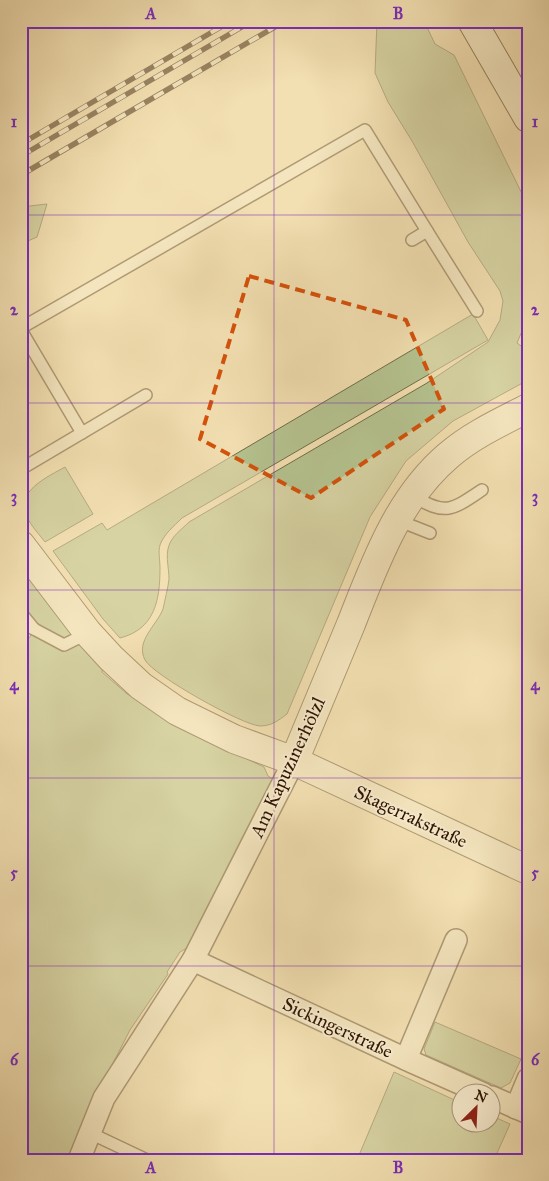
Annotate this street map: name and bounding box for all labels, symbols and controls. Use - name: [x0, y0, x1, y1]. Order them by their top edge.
- text: A: [145, 4, 157, 23]
- text: B: [393, 4, 403, 23]
- text: 1: [11, 112, 18, 131]
- text: 1: [532, 112, 539, 131]
- text: 2: [10, 300, 19, 319]
- text: 2: [531, 300, 540, 319]
- text: 3: [11, 487, 17, 507]
- text: 3: [532, 487, 538, 507]
- text: 4: [10, 675, 20, 695]
- text: 4: [531, 675, 541, 695]
- street label: Am Kapuzinerhölzl: [244, 693, 330, 842]
- street label: Skagerrakstraße: [350, 780, 471, 854]
- text: 5: [10, 863, 18, 882]
- text: 5: [531, 863, 539, 882]
- street label: Sickingerstraße: [279, 992, 397, 1064]
- text: 6: [10, 1050, 19, 1069]
- text: 6: [531, 1050, 540, 1069]
- north arrow: [452, 1084, 502, 1134]
- text: N: [472, 1086, 490, 1107]
- text: A: [145, 1158, 157, 1177]
- text: B: [393, 1158, 403, 1177]

